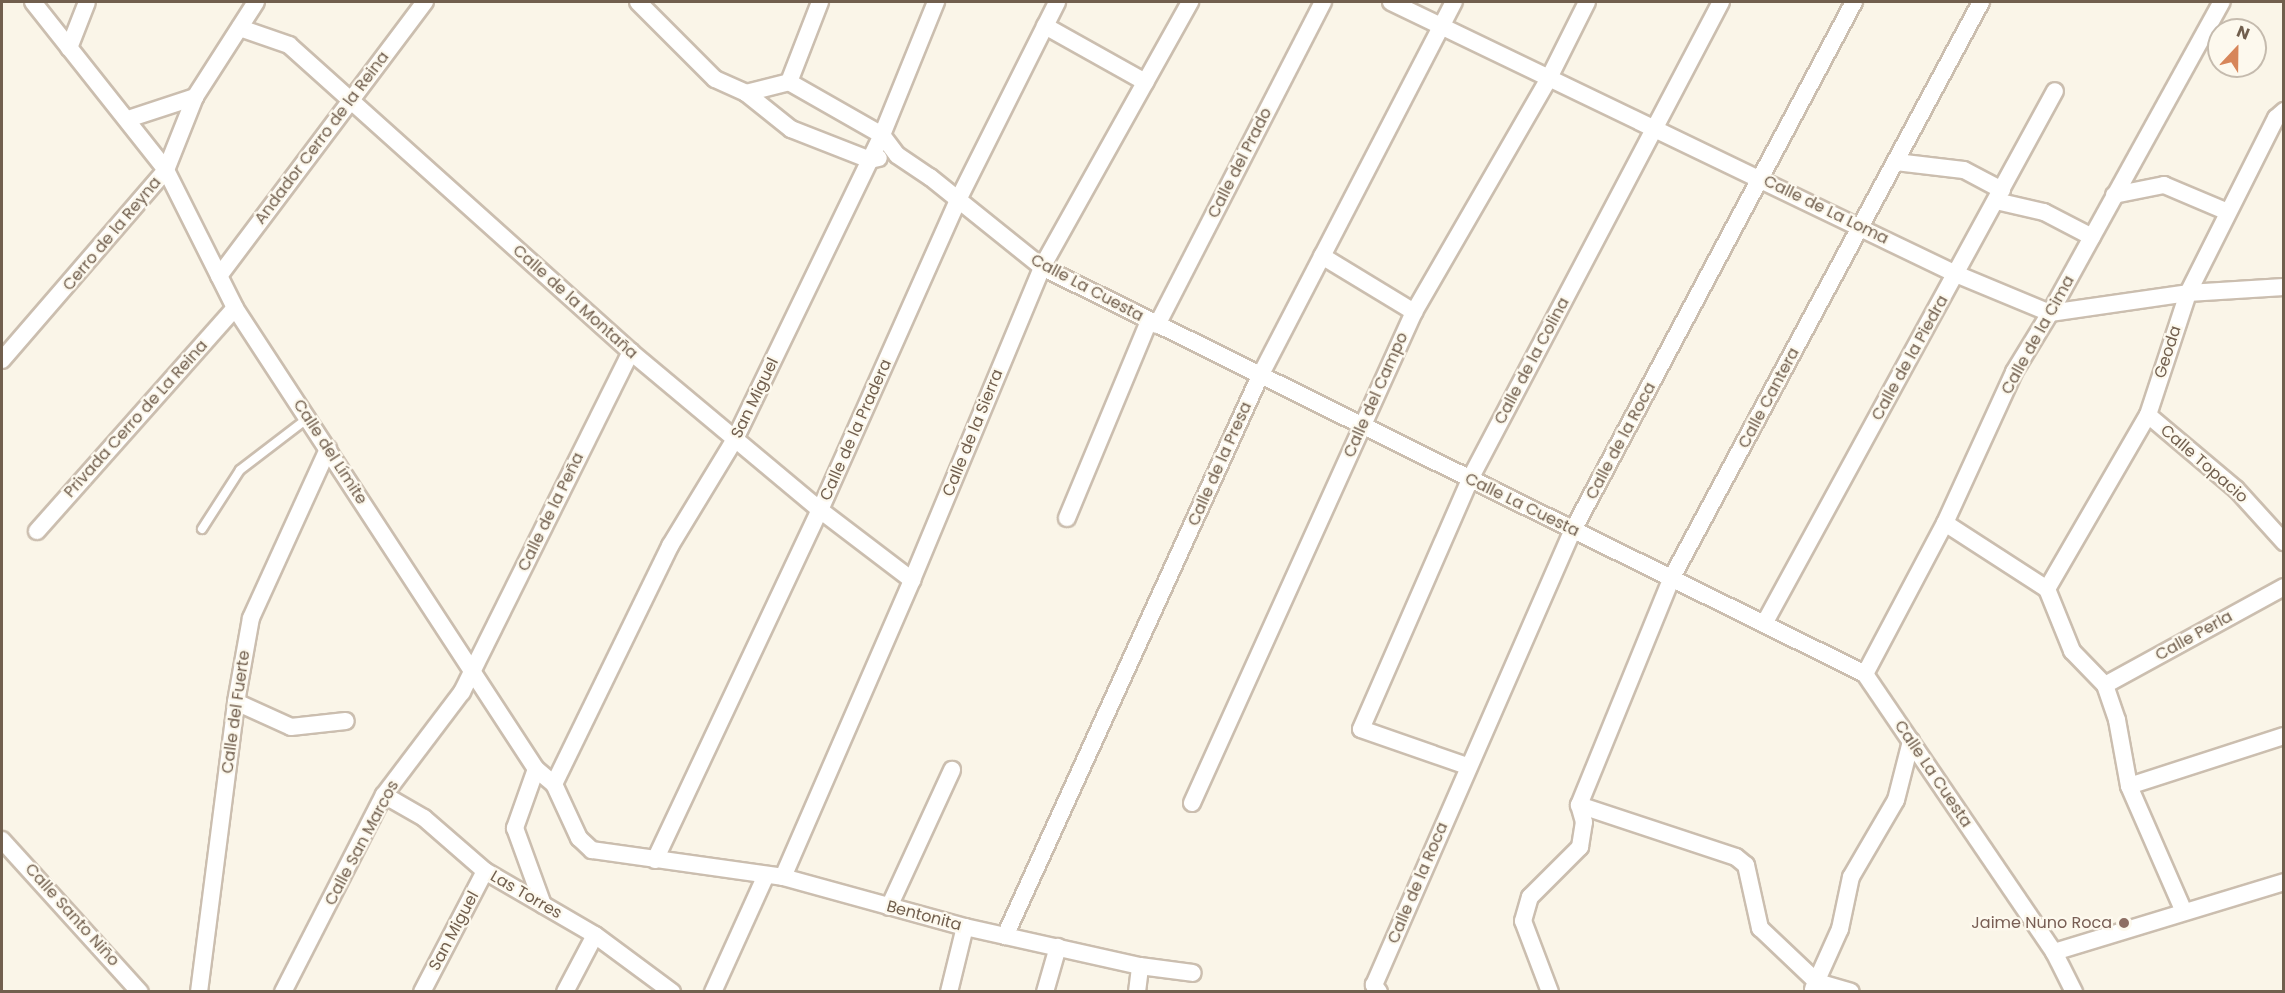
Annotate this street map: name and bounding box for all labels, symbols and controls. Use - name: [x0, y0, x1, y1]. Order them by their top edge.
- north arrow: [2207, 18, 2267, 78]
- text: N: [2233, 20, 2253, 46]
- street label: Andador Cerro de la Reina: [251, 48, 393, 228]
- street label: Calle del Prado: [1204, 105, 1276, 221]
- street label: Calle de La Loma: [1760, 171, 1892, 249]
- street label: Cerro de la Reyna: [59, 173, 165, 295]
- street label: Calle de la Montaña: [509, 241, 641, 363]
- street label: Calle La Cuesta: [1027, 250, 1147, 326]
- street label: Calle de la Cima: [1997, 272, 2079, 398]
- street label: Calle de la Piedra: [1868, 292, 1952, 424]
- street label: Calle de la Colina: [1490, 294, 1574, 428]
- street label: Geoda: [2150, 323, 2186, 381]
- street label: Calle del Campo: [1340, 329, 1412, 461]
- street label: Privada Cerro de La Reina: [60, 336, 212, 502]
- street label: Calle Cantera: [1734, 344, 1804, 452]
- street label: San Miguel: [727, 355, 783, 441]
- street label: Calle de la Pradera: [816, 356, 896, 504]
- street label: Calle de la Sierra: [939, 367, 1007, 499]
- street label: Calle de la Roca: [1582, 379, 1660, 503]
- street label: Calle del Límite: [289, 396, 371, 508]
- street label: Calle de la Presa: [1184, 399, 1256, 529]
- street label: Calle Topacio: [2156, 421, 2252, 507]
- street label: Calle de la Peña: [514, 450, 588, 574]
- street label: Calle La Cuesta: [1462, 469, 1582, 541]
- street label: Calle Perla: [2152, 607, 2236, 665]
- street label: Calle del Fuerte: [218, 649, 254, 775]
- street label: Calle La Cuesta: [1890, 717, 1976, 831]
- street label: Calle San Marcos: [321, 777, 403, 909]
- street label: Calle de la Roca: [1384, 820, 1452, 946]
- street label: Calle Santo Niño: [21, 860, 123, 970]
- street label: Las Torres: [487, 867, 565, 923]
- street label: San Miguel: [425, 888, 483, 974]
- street label: Bentonita: [884, 897, 964, 935]
- place label: Jaime Nuno Roca: [1971, 913, 2112, 933]
- marker: Jaime Nuno Roca: [2117, 916, 2131, 930]

